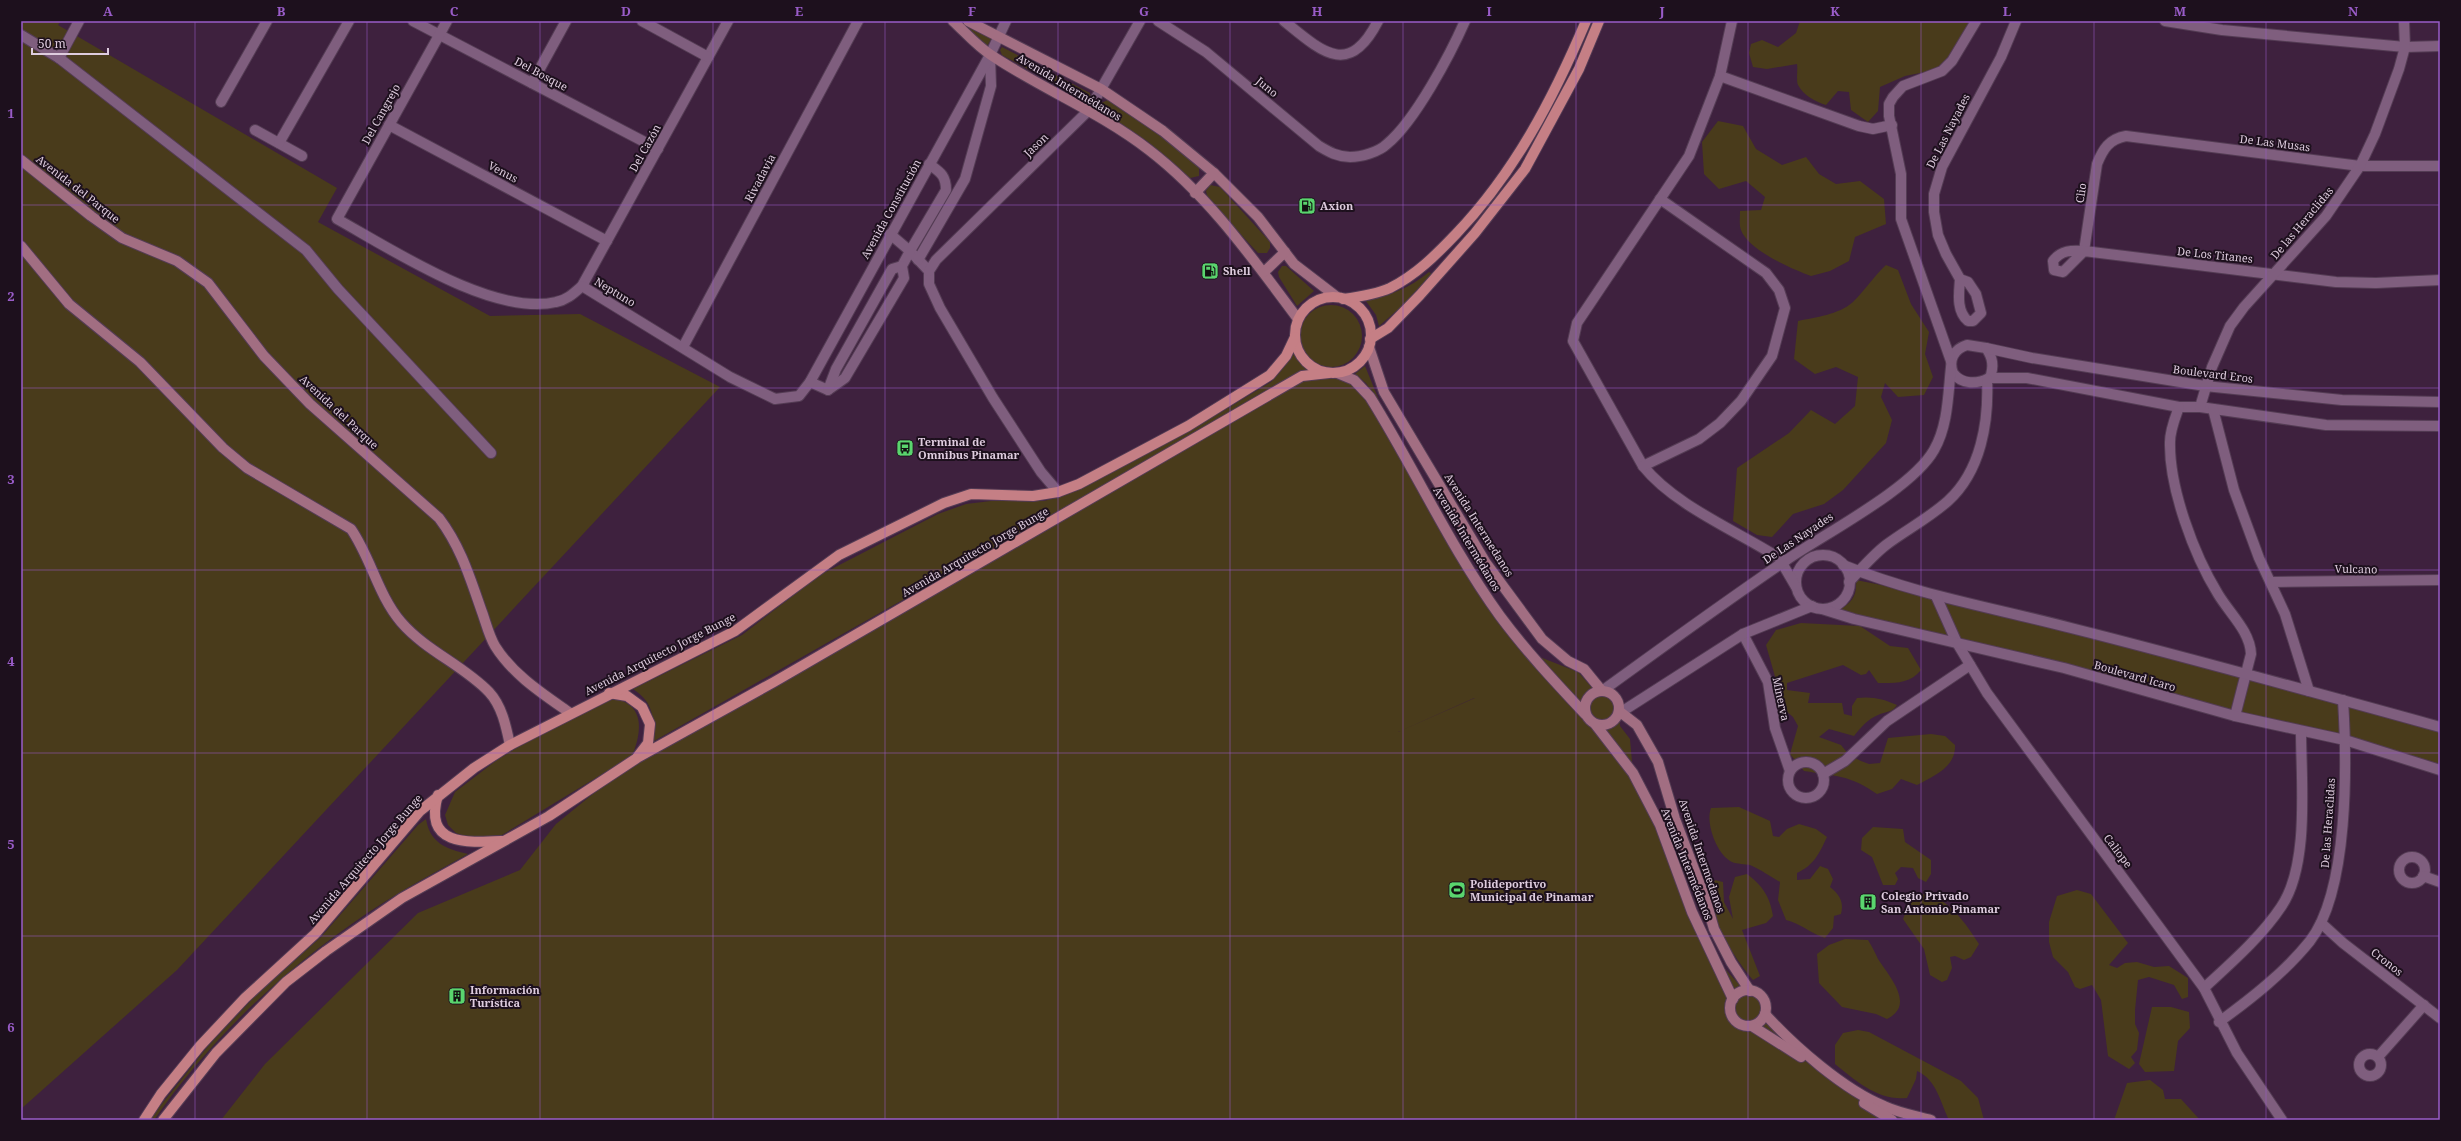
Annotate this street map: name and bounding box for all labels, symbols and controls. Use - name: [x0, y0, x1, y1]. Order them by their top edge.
- text: A: [103, 2, 113, 20]
- text: B: [277, 2, 286, 20]
- text: C: [450, 2, 459, 20]
- text: D: [621, 2, 631, 20]
- text: E: [795, 2, 804, 20]
- text: F: [968, 2, 976, 20]
- text: G: [1139, 2, 1149, 20]
- text: H: [1312, 2, 1323, 20]
- text: I: [1486, 2, 1492, 20]
- text: J: [1658, 2, 1665, 20]
- text: K: [1830, 2, 1840, 20]
- text: L: [2003, 2, 2012, 20]
- text: M: [2174, 2, 2187, 20]
- text: N: [2348, 2, 2359, 20]
- scale bar: [32, 30, 108, 56]
- text: 50 m: [38, 35, 66, 52]
- street label: Avenida Intermédanos: [1014, 49, 1124, 124]
- street label: Del Bosque: [512, 53, 571, 94]
- street label: Juno: [1252, 72, 1281, 100]
- street label: Del Cangrejo: [358, 81, 403, 147]
- street label: De Las Nayades: [1922, 91, 1973, 171]
- text: 1: [7, 104, 15, 122]
- street label: Del Cazón: [625, 121, 664, 174]
- street label: Jason: [1019, 129, 1051, 161]
- street label: De Las Musas: [2239, 131, 2311, 154]
- street label: Avenida del Parque: [33, 151, 123, 226]
- street label: Rivadavia: [741, 151, 778, 204]
- street label: Avenida Constitución: [857, 156, 924, 261]
- street label: Venus: [486, 157, 521, 186]
- street label: Clio: [2072, 182, 2089, 204]
- street label: De las Heraclidas: [2267, 183, 2336, 262]
- fuel station icon: Axion: [1297, 196, 1317, 216]
- place label: Axion: [1320, 198, 1354, 213]
- street label: De Los Titanes: [2176, 243, 2254, 266]
- fuel station icon: Shell: [1200, 261, 1220, 281]
- place label: Shell: [1223, 263, 1251, 278]
- street label: Neptuno: [592, 273, 639, 310]
- text: 2: [7, 287, 15, 305]
- street label: Boulevard Eros: [2172, 361, 2254, 386]
- street label: Avenida del Parque: [297, 371, 382, 452]
- place label: Terminal de Omnibus Pinamar: [918, 434, 1020, 462]
- bus stop icon: Terminal de Omnibus Pinamar: [895, 438, 915, 458]
- text: 3: [7, 470, 15, 488]
- street label: Avenida Intermedanos: [1441, 470, 1517, 579]
- street label: Avenida Intermédanos: [1430, 484, 1505, 594]
- street label: Avenida Arquitecto Jorge Bunge: [899, 503, 1051, 600]
- street label: De Las Nayades: [1760, 508, 1836, 567]
- street label: Vulcano: [2334, 561, 2378, 576]
- street label: Avenida Arquitecto Jorge Bunge: [582, 609, 738, 698]
- text: 4: [7, 652, 15, 670]
- street label: Boulevard Icaro: [2093, 657, 2178, 694]
- street label: Minerva: [1770, 676, 1793, 722]
- street label: De las Heraclidas: [2317, 777, 2338, 868]
- street label: Avenida Arquitecto Jorge Bunge: [304, 790, 425, 927]
- street label: Avenida Intermedanos: [1676, 797, 1729, 915]
- street label: Avenida Intermédanos: [1658, 806, 1717, 922]
- street label: Caliope: [2101, 831, 2136, 871]
- text: 5: [7, 835, 15, 853]
- place label: Polideportivo Municipal de Pinamar: [1470, 876, 1594, 904]
- sports icon: Polideportivo Municipal de Pinamar: [1447, 880, 1467, 900]
- place label: Colegio Privado San Antonio Pinamar: [1881, 888, 2000, 916]
- building icon: Colegio Privado San Antonio Pinamar: [1858, 892, 1878, 912]
- street label: Cronos: [2368, 944, 2406, 979]
- place label: Información Turística: [470, 982, 541, 1010]
- building icon: Información Turística: [447, 986, 467, 1006]
- text: 6: [7, 1018, 15, 1036]

